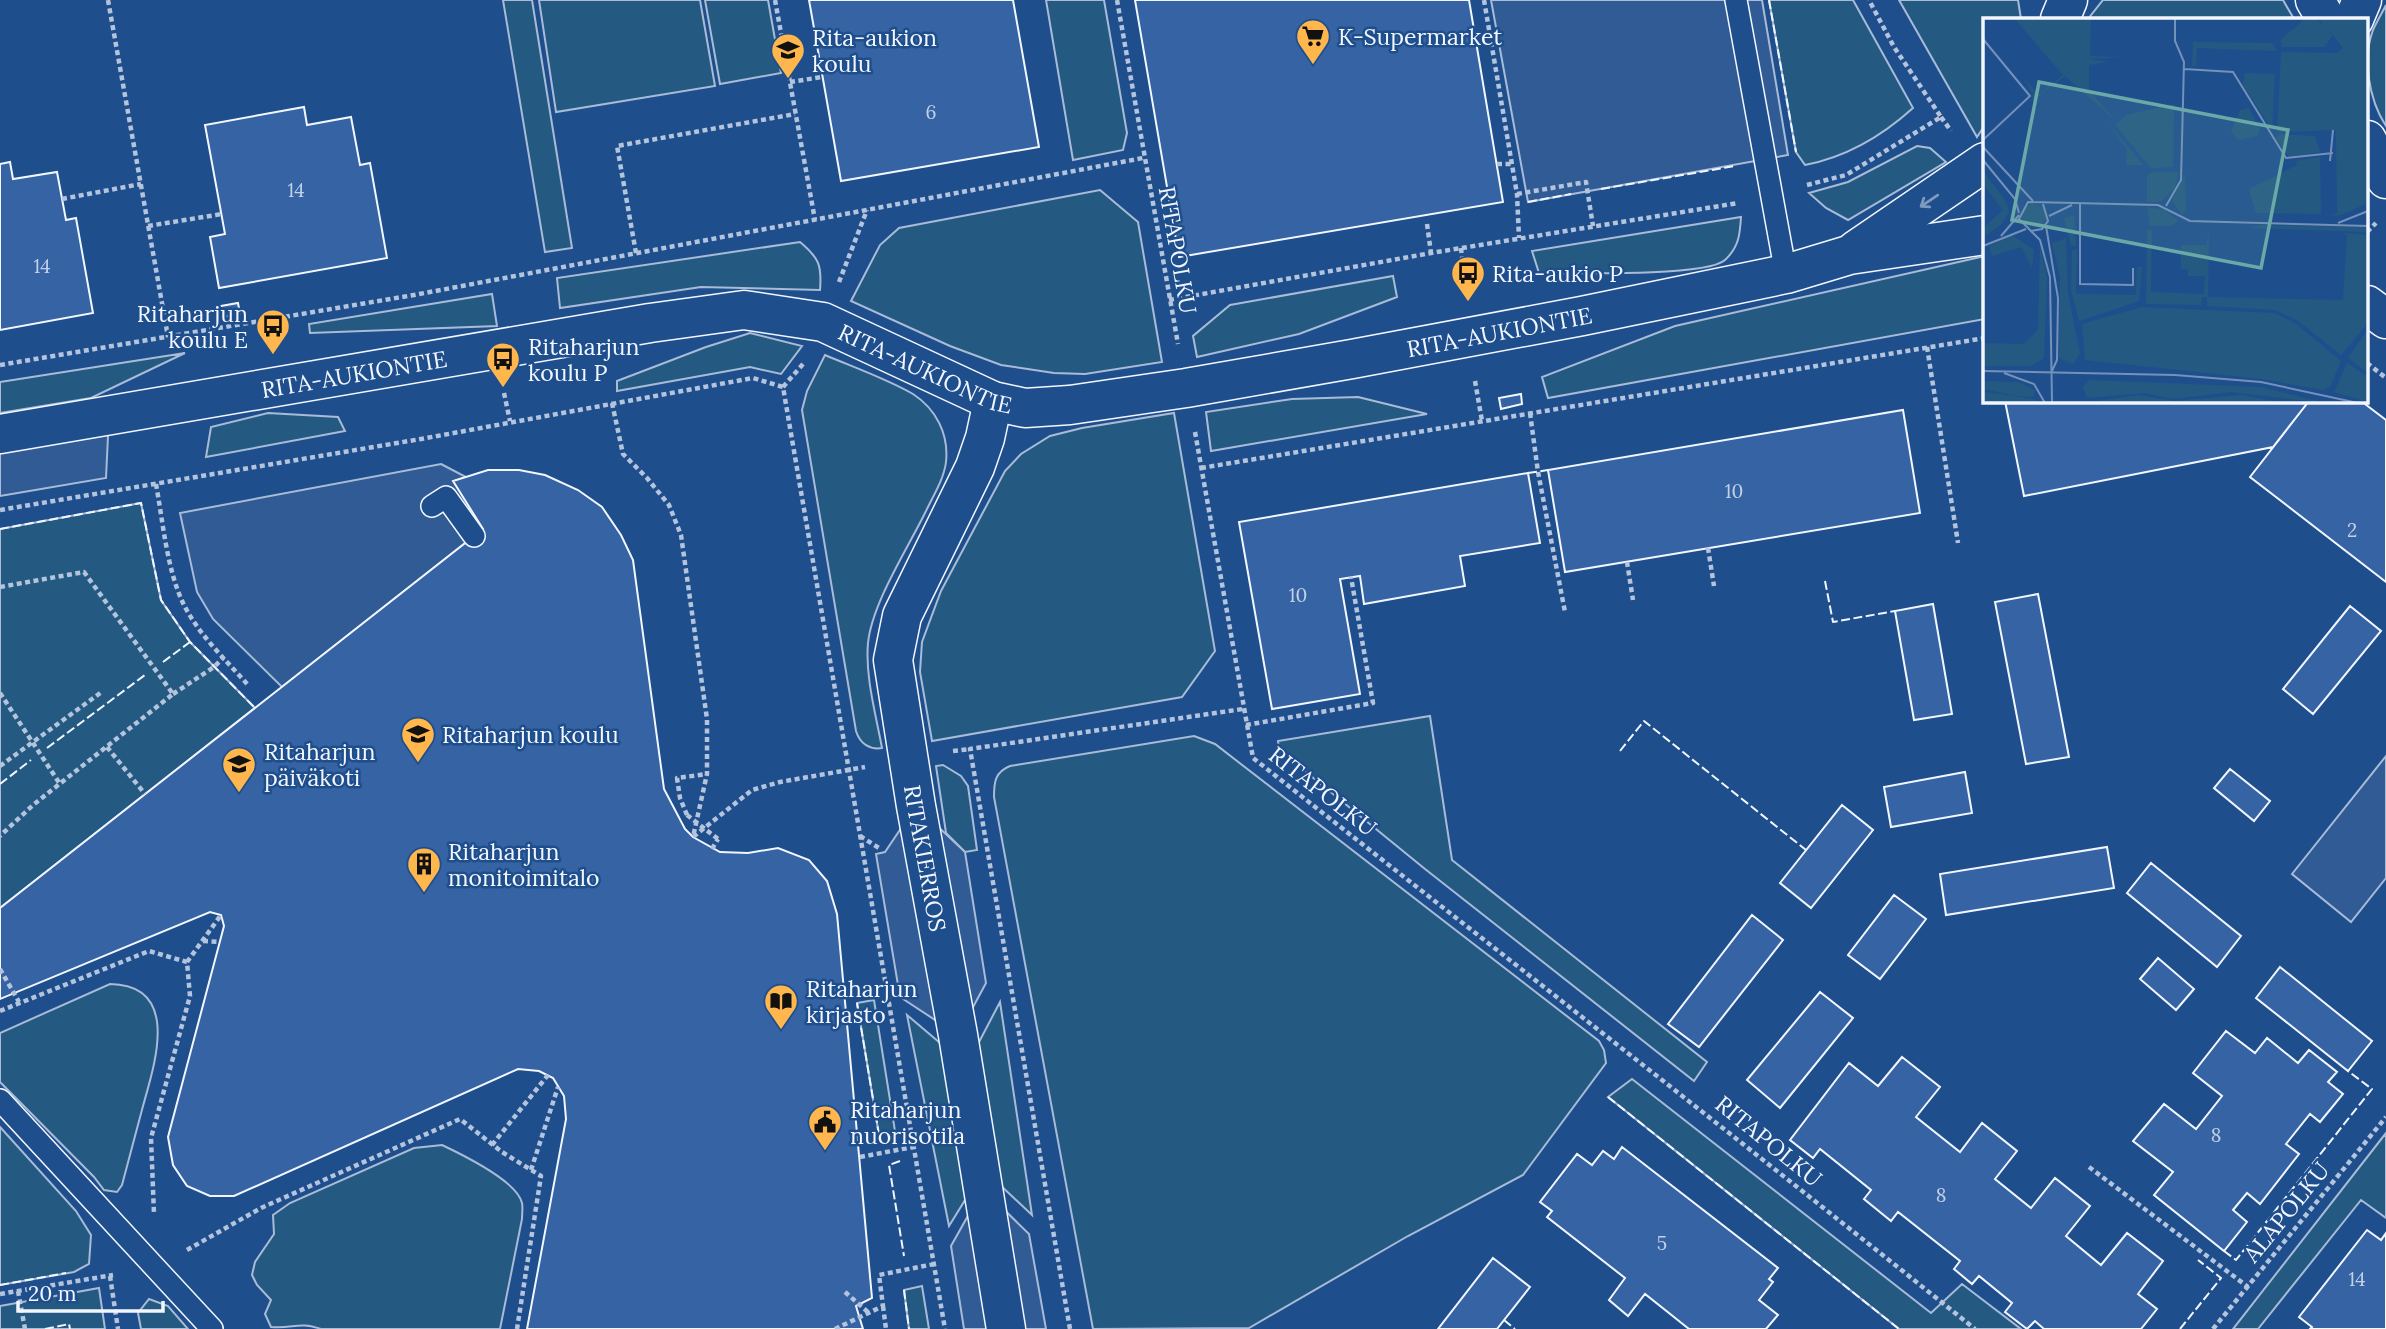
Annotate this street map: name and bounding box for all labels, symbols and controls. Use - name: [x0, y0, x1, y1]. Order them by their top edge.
- supermarket icon: K-Supermarket: [1294, 17, 1332, 66]
- inset map: [1983, 18, 2368, 402]
- place label: K-Supermarket: [1338, 22, 1502, 51]
- place label: Rita-aukion koulu: [812, 23, 937, 78]
- school or university icon: Rita-aukion koulu: [769, 31, 807, 80]
- house number: 6: [926, 100, 937, 124]
- house number: 14: [287, 178, 305, 202]
- street label: RITAPOLKU: [1153, 184, 1203, 316]
- one-way arrow: [1920, 193, 1939, 208]
- house number: 14: [33, 254, 51, 278]
- bus stop icon: Rita-aukio P: [1449, 254, 1487, 303]
- place label: Rita-aukio P: [1492, 259, 1623, 288]
- place label: Ritaharjun koulu E: [137, 299, 248, 354]
- street label: RITA-AUKIONTIE: [1404, 300, 1594, 363]
- bus stop icon: Ritaharjun koulu E: [254, 307, 292, 356]
- street label: RITA-AUKIONTIE: [834, 317, 1015, 419]
- place label: Ritaharjun koulu P: [528, 332, 639, 387]
- bus stop icon: Ritaharjun koulu P: [484, 340, 522, 389]
- street label: RITA-AUKIONTIE: [259, 343, 449, 404]
- house number: 10: [1725, 479, 1743, 503]
- house number: 2: [2347, 518, 2357, 542]
- house number: 10: [1289, 583, 1307, 607]
- school or university icon: Ritaharjun koulu: [399, 715, 437, 764]
- place label: Ritaharjun koulu: [442, 720, 619, 749]
- place label: Ritaharjun päiväkoti: [264, 737, 375, 792]
- street label: RITAPOLKU: [1263, 740, 1383, 842]
- school or university icon: Ritaharjun päiväkoti: [220, 745, 258, 794]
- street label: RITAKIERROS: [898, 782, 953, 934]
- place label: Ritaharjun monitoimitalo: [448, 837, 600, 892]
- building icon: Ritaharjun monitoimitalo: [405, 845, 443, 894]
- place label: Ritaharjun kirjasto: [806, 974, 917, 1029]
- library icon: Ritaharjun kirjasto: [762, 982, 800, 1031]
- street label: RITAPOLKU: [1710, 1089, 1828, 1193]
- place label: Ritaharjun nuorisotila: [850, 1095, 965, 1150]
- public building icon: Ritaharjun nuorisotila: [806, 1103, 844, 1152]
- house number: 8: [2211, 1123, 2221, 1147]
- street label: ALAPOLKU: [2236, 1156, 2335, 1269]
- house number: 8: [1936, 1183, 1946, 1207]
- house number: 5: [1657, 1231, 1667, 1255]
- house number: 14: [2348, 1267, 2366, 1291]
- scale bar: [18, 1270, 163, 1314]
- text: 20 m: [28, 1280, 77, 1307]

